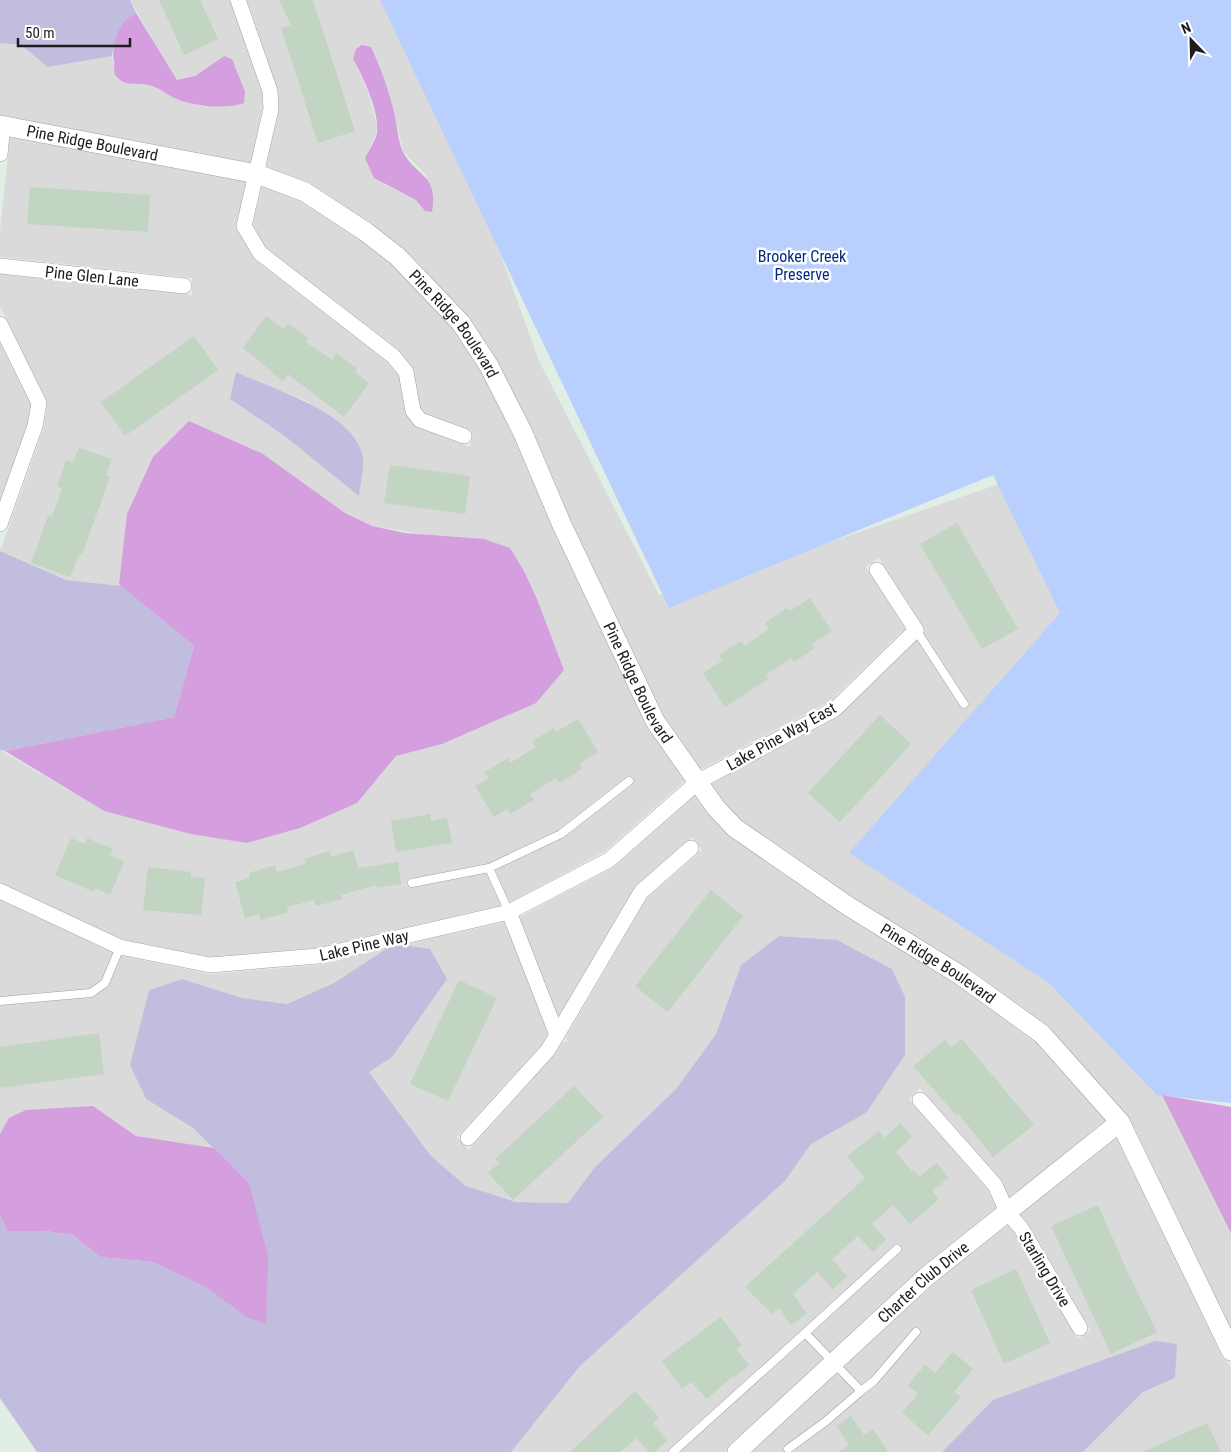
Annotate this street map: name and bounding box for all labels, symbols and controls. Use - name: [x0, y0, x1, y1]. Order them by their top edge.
- scale bar: [18, 15, 130, 47]
- north arrow: [1166, 15, 1216, 65]
- text: N: [1179, 19, 1193, 37]
- text: 50 m: [25, 24, 55, 42]
- street label: Pine Ridge Boulevard: [25, 121, 159, 165]
- park label: Brooker Creek Preserve: [758, 247, 847, 284]
- street label: Pine Glen Lane: [44, 262, 140, 291]
- street label: Pine Ridge Boulevard: [405, 266, 502, 381]
- street label: Pine Ridge Boulevard: [599, 619, 677, 747]
- street label: Lake Pine Way East: [723, 698, 840, 774]
- street label: Pine Ridge Boulevard: [877, 919, 999, 1008]
- street label: Lake Pine Way: [318, 926, 411, 965]
- street label: Starling Drive: [1015, 1228, 1074, 1310]
- street label: Charter Club Drive: [874, 1238, 973, 1327]

